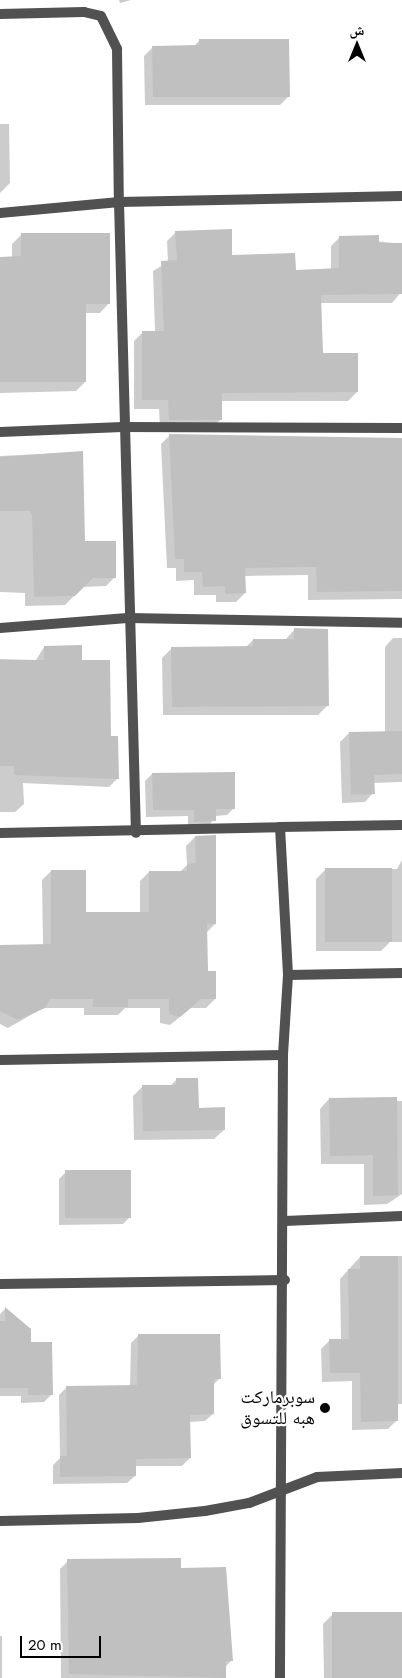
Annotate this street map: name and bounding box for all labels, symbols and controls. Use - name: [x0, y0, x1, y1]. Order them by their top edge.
- north arrow: [332, 20, 382, 70]
- text: ش: [350, 20, 364, 40]
- place label: سوبرماركت هبه للتسوق: [240, 1387, 315, 1430]
- marker: سوبرماركت هبه للتسوق: [319, 1402, 331, 1414]
- scale bar: [22, 1626, 104, 1658]
- text: 20 m: [28, 1634, 62, 1656]

